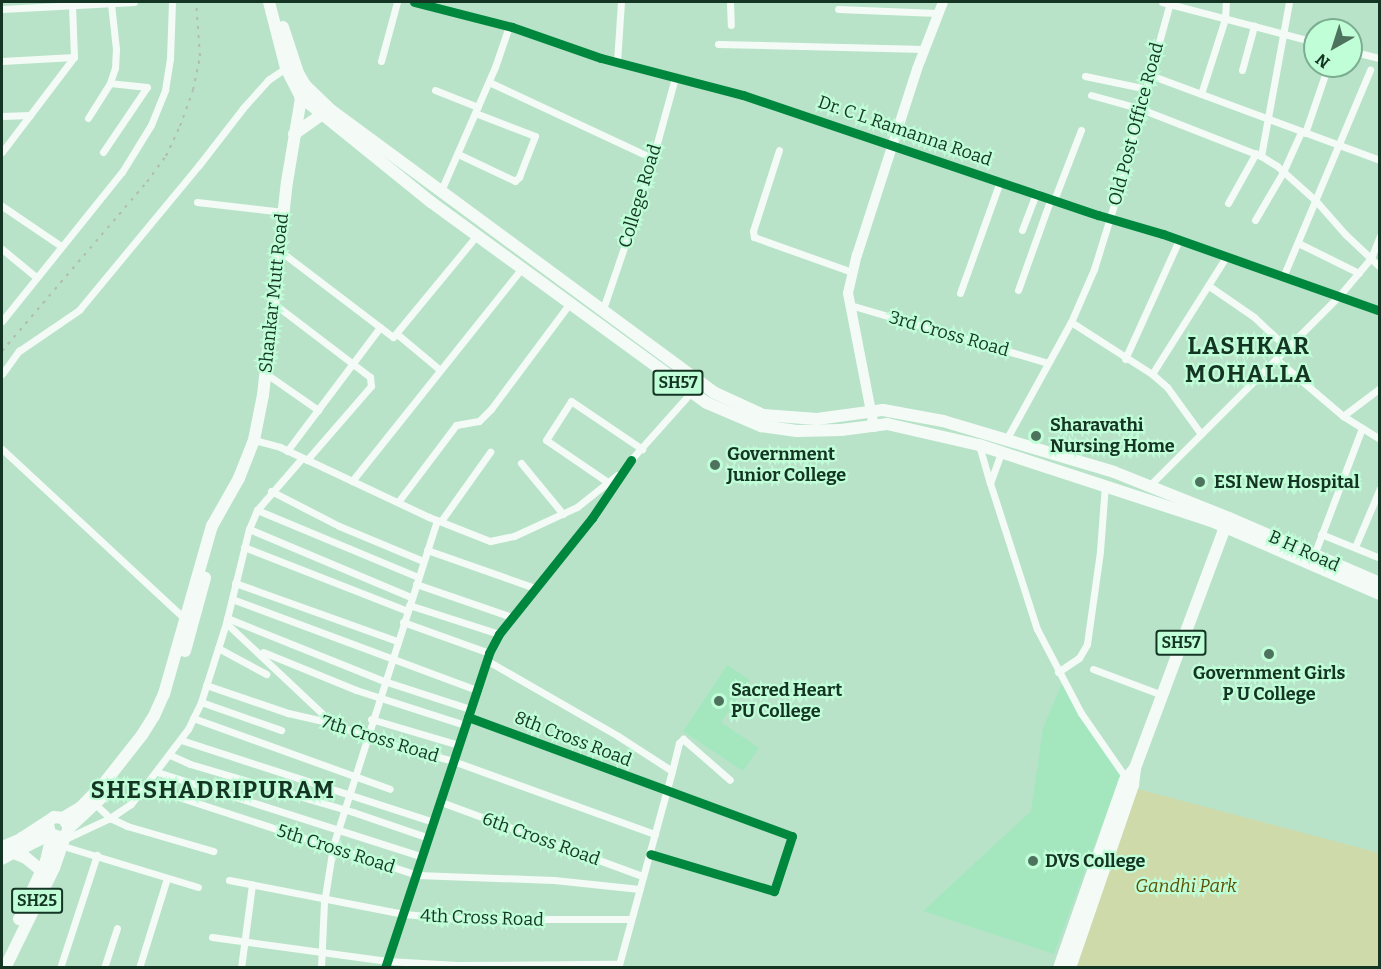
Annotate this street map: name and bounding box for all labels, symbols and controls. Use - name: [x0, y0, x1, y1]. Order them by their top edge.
- north arrow: [1303, 18, 1363, 78]
- street label: Old Post Office Road: [1104, 40, 1168, 208]
- text: N: [1312, 50, 1333, 72]
- street label: Dr. C L Ramanna Road: [815, 91, 995, 171]
- street label: College Road: [614, 142, 666, 250]
- street label: Shankar Mutt Road: [255, 212, 293, 374]
- street label: 3rd Cross Road: [887, 307, 1011, 361]
- district label: LASHKAR MOHALLA: [1185, 333, 1313, 389]
- road number: SH57: [651, 370, 705, 396]
- place label: Sharavathi Nursing Home: [1050, 415, 1175, 458]
- marker: Sharavathi Nursing Home: [1027, 427, 1045, 445]
- place label: Government Junior College: [727, 444, 846, 486]
- marker: Government Junior College: [708, 458, 722, 472]
- place label: ESI New Hospital: [1214, 471, 1360, 493]
- marker: ESI New Hospital: [1191, 473, 1209, 491]
- street label: B H Road: [1265, 526, 1343, 576]
- road number: SH57: [1154, 630, 1208, 656]
- marker: Government Girls P U College: [1262, 647, 1276, 661]
- place label: Government Girls P U College: [1193, 663, 1345, 706]
- place label: Sacred Heart PU College: [731, 680, 842, 722]
- marker: Sacred Heart PU College: [712, 694, 726, 708]
- street label: 8th Cross Road: [511, 707, 635, 771]
- street label: 7th Cross Road: [318, 711, 442, 767]
- district label: SHESHADRIPURAM: [90, 777, 336, 805]
- street label: 6th Cross Road: [479, 808, 603, 870]
- street label: 5th Cross Road: [274, 820, 398, 878]
- place label: DVS College: [1045, 850, 1145, 872]
- marker: DVS College: [1026, 854, 1040, 868]
- park label: Gandhi Park: [1135, 875, 1237, 897]
- road number: SH25: [10, 888, 64, 914]
- street label: 4th Cross Road: [420, 905, 544, 931]

